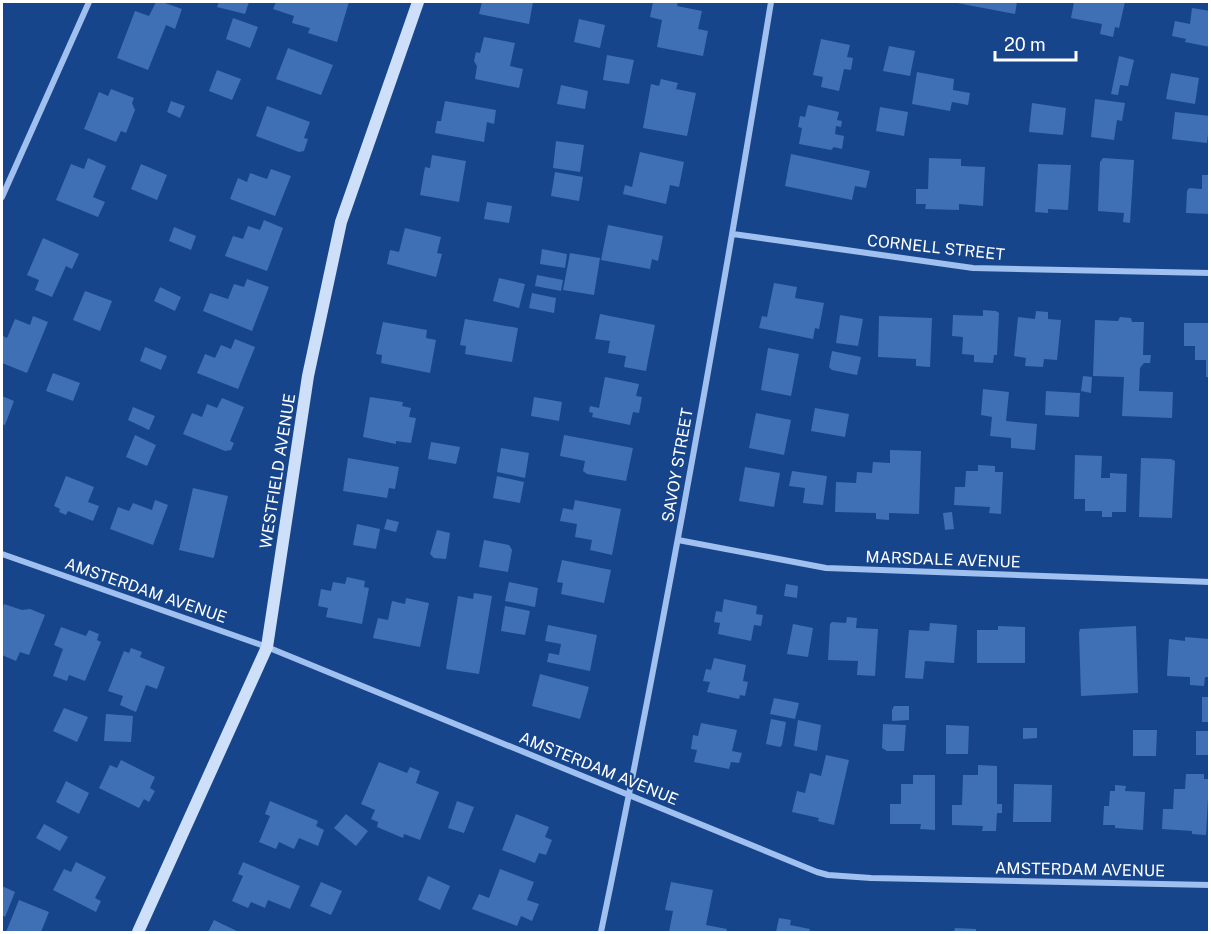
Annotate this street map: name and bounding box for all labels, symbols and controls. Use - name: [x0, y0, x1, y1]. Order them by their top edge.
- scale bar: [995, 24, 1076, 62]
- text: 20 m: [1004, 34, 1046, 55]
- street label: CORNELL STREET: [866, 231, 1006, 264]
- street label: WESTFIELD AVENUE: [256, 392, 299, 550]
- street label: SAVOY STREET: [658, 406, 697, 524]
- street label: MARSDALE AVENUE: [865, 547, 1021, 572]
- street label: AMSTERDAM AVENUE: [62, 554, 229, 627]
- street label: AMSTERDAM AVENUE: [517, 728, 681, 809]
- street label: AMSTERDAM AVENUE: [995, 859, 1165, 880]

